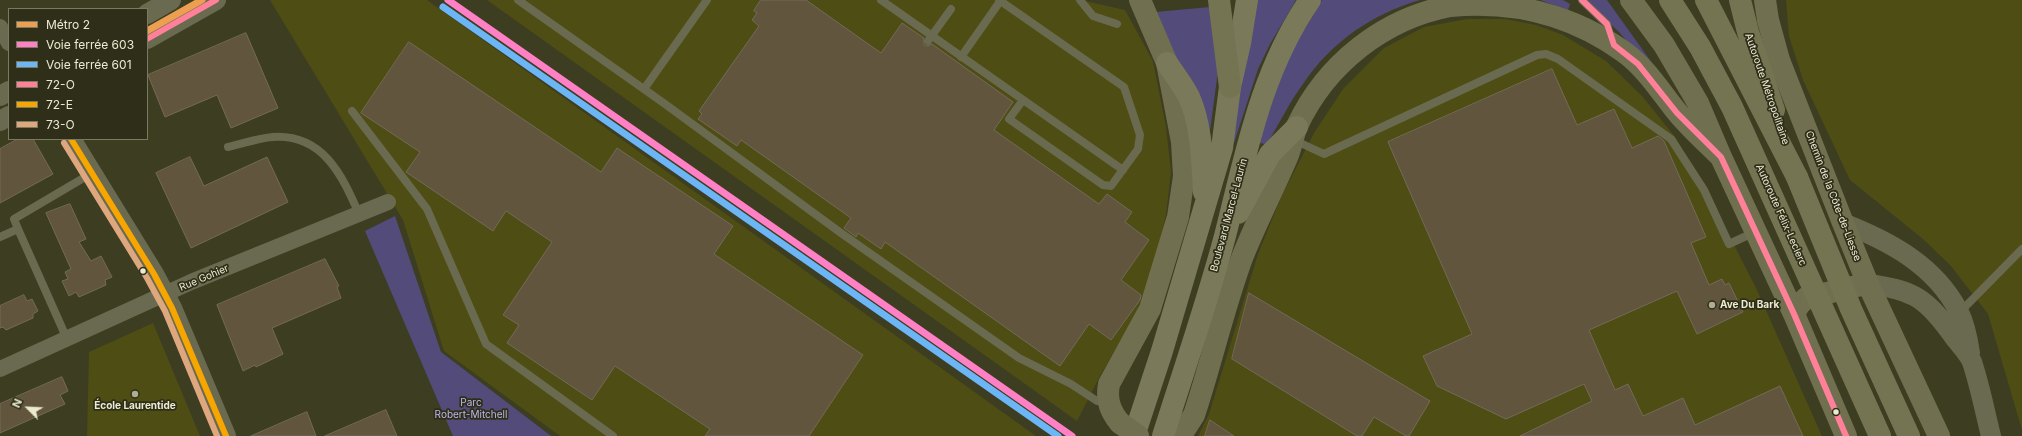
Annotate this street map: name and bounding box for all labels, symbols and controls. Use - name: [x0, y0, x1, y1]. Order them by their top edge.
- legend: [8, 8, 148, 140]
- text: Métro 2: [46, 17, 90, 32]
- street label: Autoroute Métropolitaine: [1742, 32, 1792, 146]
- text: Voie ferrée 603: [46, 37, 134, 52]
- text: Voie ferrée 601: [46, 57, 132, 72]
- text: 72-O: [46, 77, 75, 92]
- text: 72-E: [46, 97, 73, 112]
- text: 73-O: [46, 117, 75, 132]
- street label: Chemin de la Côte-de-Liesse: [1803, 129, 1863, 263]
- street label: Boulevard Marcel-Laurin: [1208, 157, 1250, 273]
- street label: Autoroute Félix-Leclerc: [1753, 162, 1809, 268]
- street label: Rue Gohier: [178, 262, 230, 294]
- unlabelled marker: [138, 266, 148, 276]
- place label: Ave Du Bark: [1720, 299, 1779, 311]
- marker: Ave Du Bark: [1707, 300, 1717, 310]
- north arrow: [8, 388, 48, 428]
- marker: École Laurentide: [130, 389, 140, 399]
- text: N: [9, 396, 25, 410]
- park label: Parc Robert-Mitchell: [435, 397, 507, 420]
- place label: École Laurentide: [94, 400, 176, 412]
- unlabelled marker: [1831, 407, 1841, 417]

